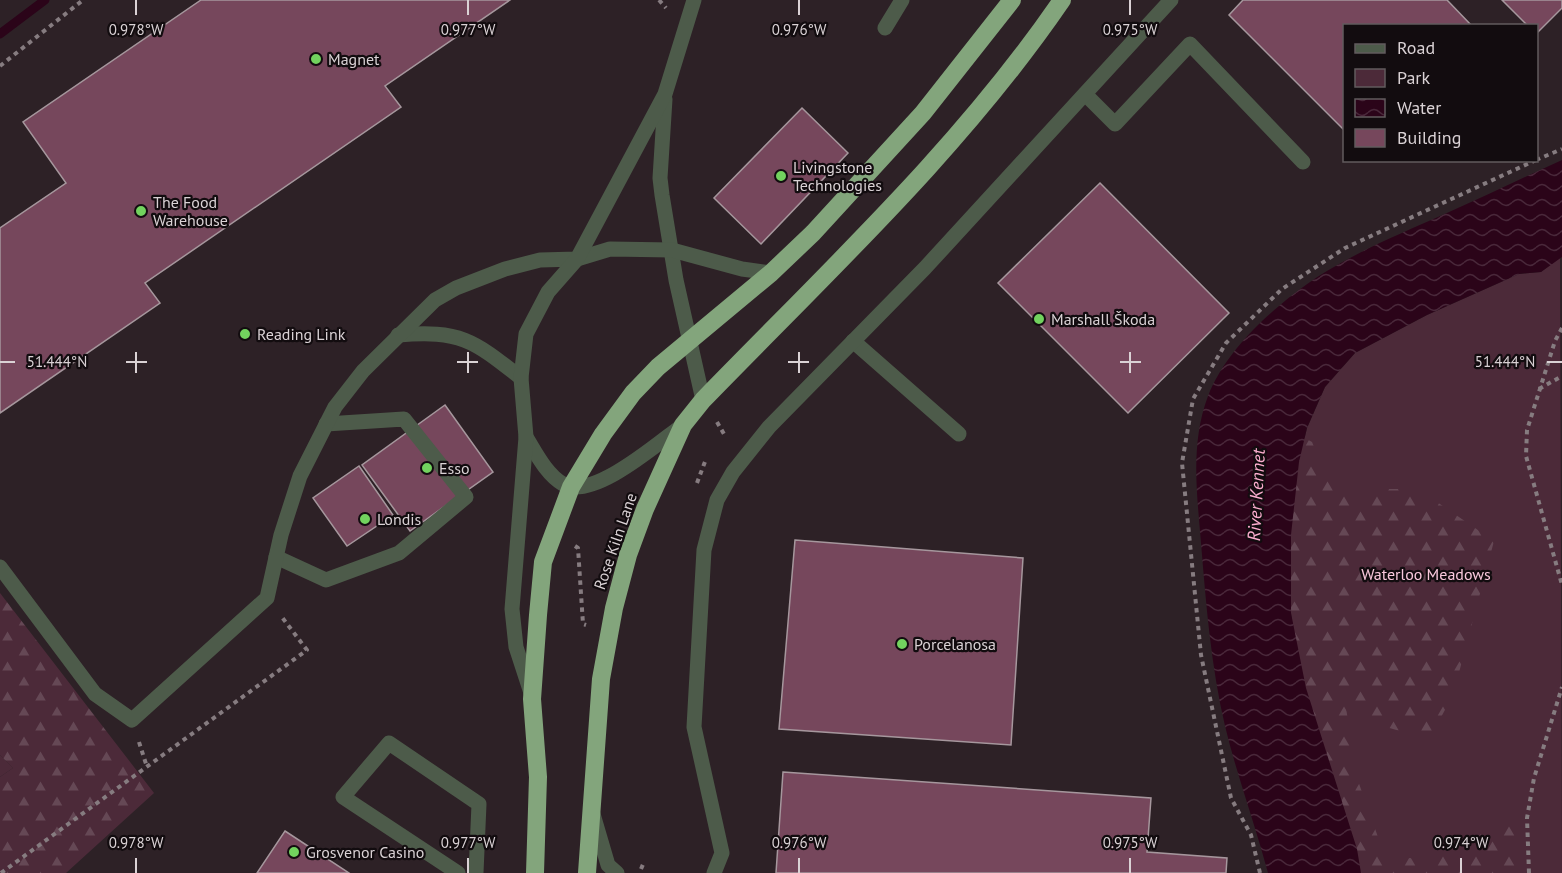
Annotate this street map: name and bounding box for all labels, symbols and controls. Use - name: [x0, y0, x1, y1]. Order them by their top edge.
- text: 0.978°W: [109, 20, 164, 39]
- text: 0.977°W: [441, 20, 496, 39]
- text: 0.976°W: [772, 20, 827, 39]
- text: 0.975°W: [1103, 20, 1158, 39]
- legend: [1343, 24, 1538, 162]
- text: Road: [1397, 36, 1435, 59]
- place label: Magnet: [328, 49, 380, 69]
- marker: Magnet: [309, 52, 323, 66]
- text: Park: [1397, 66, 1430, 89]
- text: Water: [1397, 96, 1441, 119]
- text: Building: [1397, 126, 1461, 149]
- place label: Livingstone Technologies: [793, 157, 882, 195]
- marker: Livingstone Technologies: [774, 169, 788, 183]
- place label: The Food Warehouse: [153, 192, 228, 230]
- marker: The Food Warehouse: [134, 204, 148, 218]
- place label: Marshall Škoda: [1051, 309, 1155, 329]
- marker: Marshall Škoda: [1032, 312, 1046, 326]
- place label: Reading Link: [257, 324, 346, 344]
- marker: Reading Link: [238, 327, 252, 341]
- text: 51.444°N: [27, 352, 87, 371]
- text: 51.444°N: [1475, 352, 1535, 371]
- water label: River Kennet: [1242, 447, 1270, 542]
- place label: Esso: [439, 458, 470, 478]
- marker: Esso: [420, 461, 434, 475]
- street label: Rose Kiln Lane: [589, 490, 641, 592]
- place label: Londis: [377, 509, 422, 529]
- marker: Londis: [358, 512, 372, 526]
- park label: Waterloo Meadows: [1361, 564, 1491, 584]
- place label: Porcelanosa: [914, 634, 996, 654]
- marker: Porcelanosa: [895, 637, 909, 651]
- text: 0.978°W: [109, 833, 164, 852]
- text: 0.977°W: [441, 833, 496, 852]
- text: 0.976°W: [772, 833, 827, 852]
- text: 0.975°W: [1103, 833, 1158, 852]
- text: 0.974°W: [1434, 833, 1489, 852]
- place label: Grosvenor Casino: [306, 842, 424, 862]
- marker: Grosvenor Casino: [287, 845, 301, 859]

